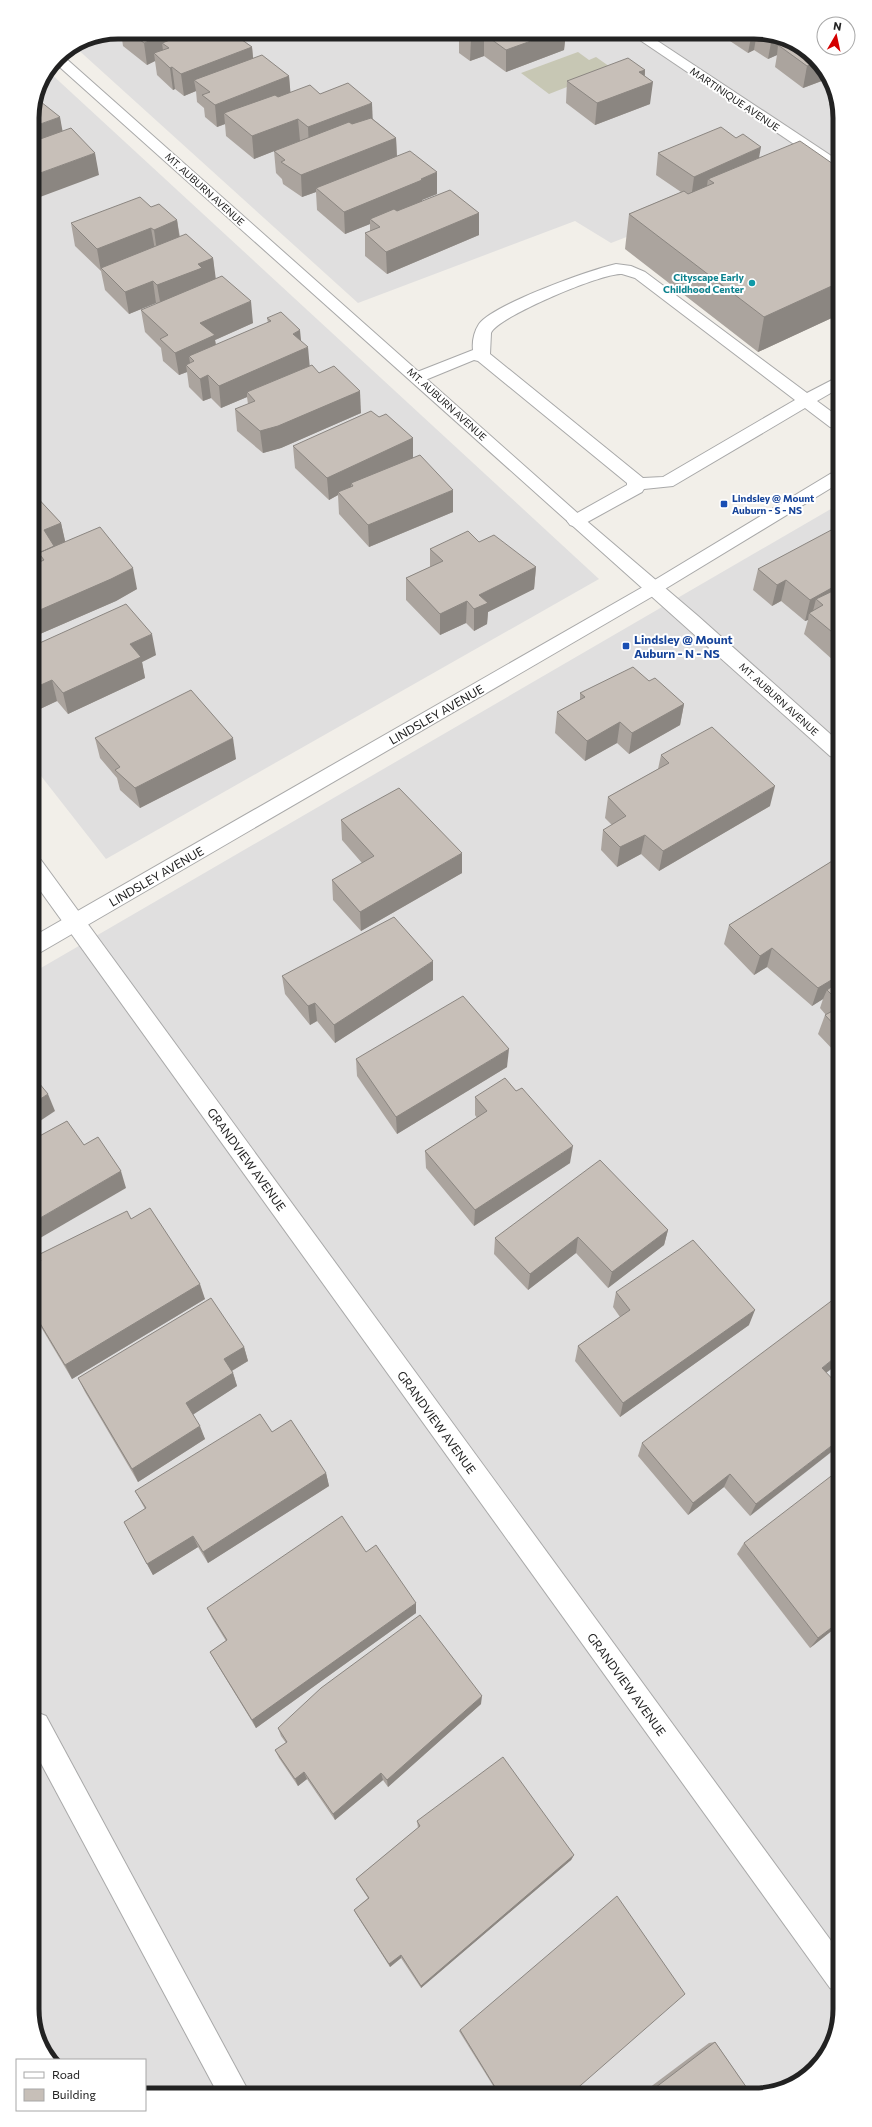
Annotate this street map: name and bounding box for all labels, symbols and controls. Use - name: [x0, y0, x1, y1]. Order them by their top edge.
- north arrow: [816, 16, 856, 56]
- text: N: [833, 19, 843, 33]
- street label: MARTINIQUE AVENUE: [688, 64, 782, 134]
- street label: MT. AUBURN AVENUE: [163, 150, 247, 228]
- place label: Cityscape Early Childhood Center: [663, 271, 744, 295]
- marker: Cityscape Early Childhood Center: [747, 278, 757, 288]
- street label: MT. AUBURN AVENUE: [405, 365, 489, 443]
- place label: Lindsley @ Mount Auburn - S - NS: [732, 492, 814, 516]
- marker: Lindsley @ Mount Auburn - S - NS: [719, 499, 729, 509]
- place label: Lindsley @ Mount Auburn - N - NS: [634, 632, 733, 660]
- marker: Lindsley @ Mount Auburn - N - NS: [621, 641, 631, 651]
- street label: MT. AUBURN AVENUE: [737, 660, 821, 738]
- street label: LINDSLEY AVENUE: [386, 681, 486, 747]
- street label: LINDSLEY AVENUE: [106, 843, 206, 909]
- street label: GRANDVIEW AVENUE: [205, 1105, 289, 1213]
- street label: GRANDVIEW AVENUE: [395, 1368, 479, 1476]
- street label: GRANDVIEW AVENUE: [585, 1630, 669, 1738]
- legend: [16, 2059, 146, 2111]
- text: Road: [52, 2067, 80, 2081]
- text: Building: [52, 2087, 96, 2101]

